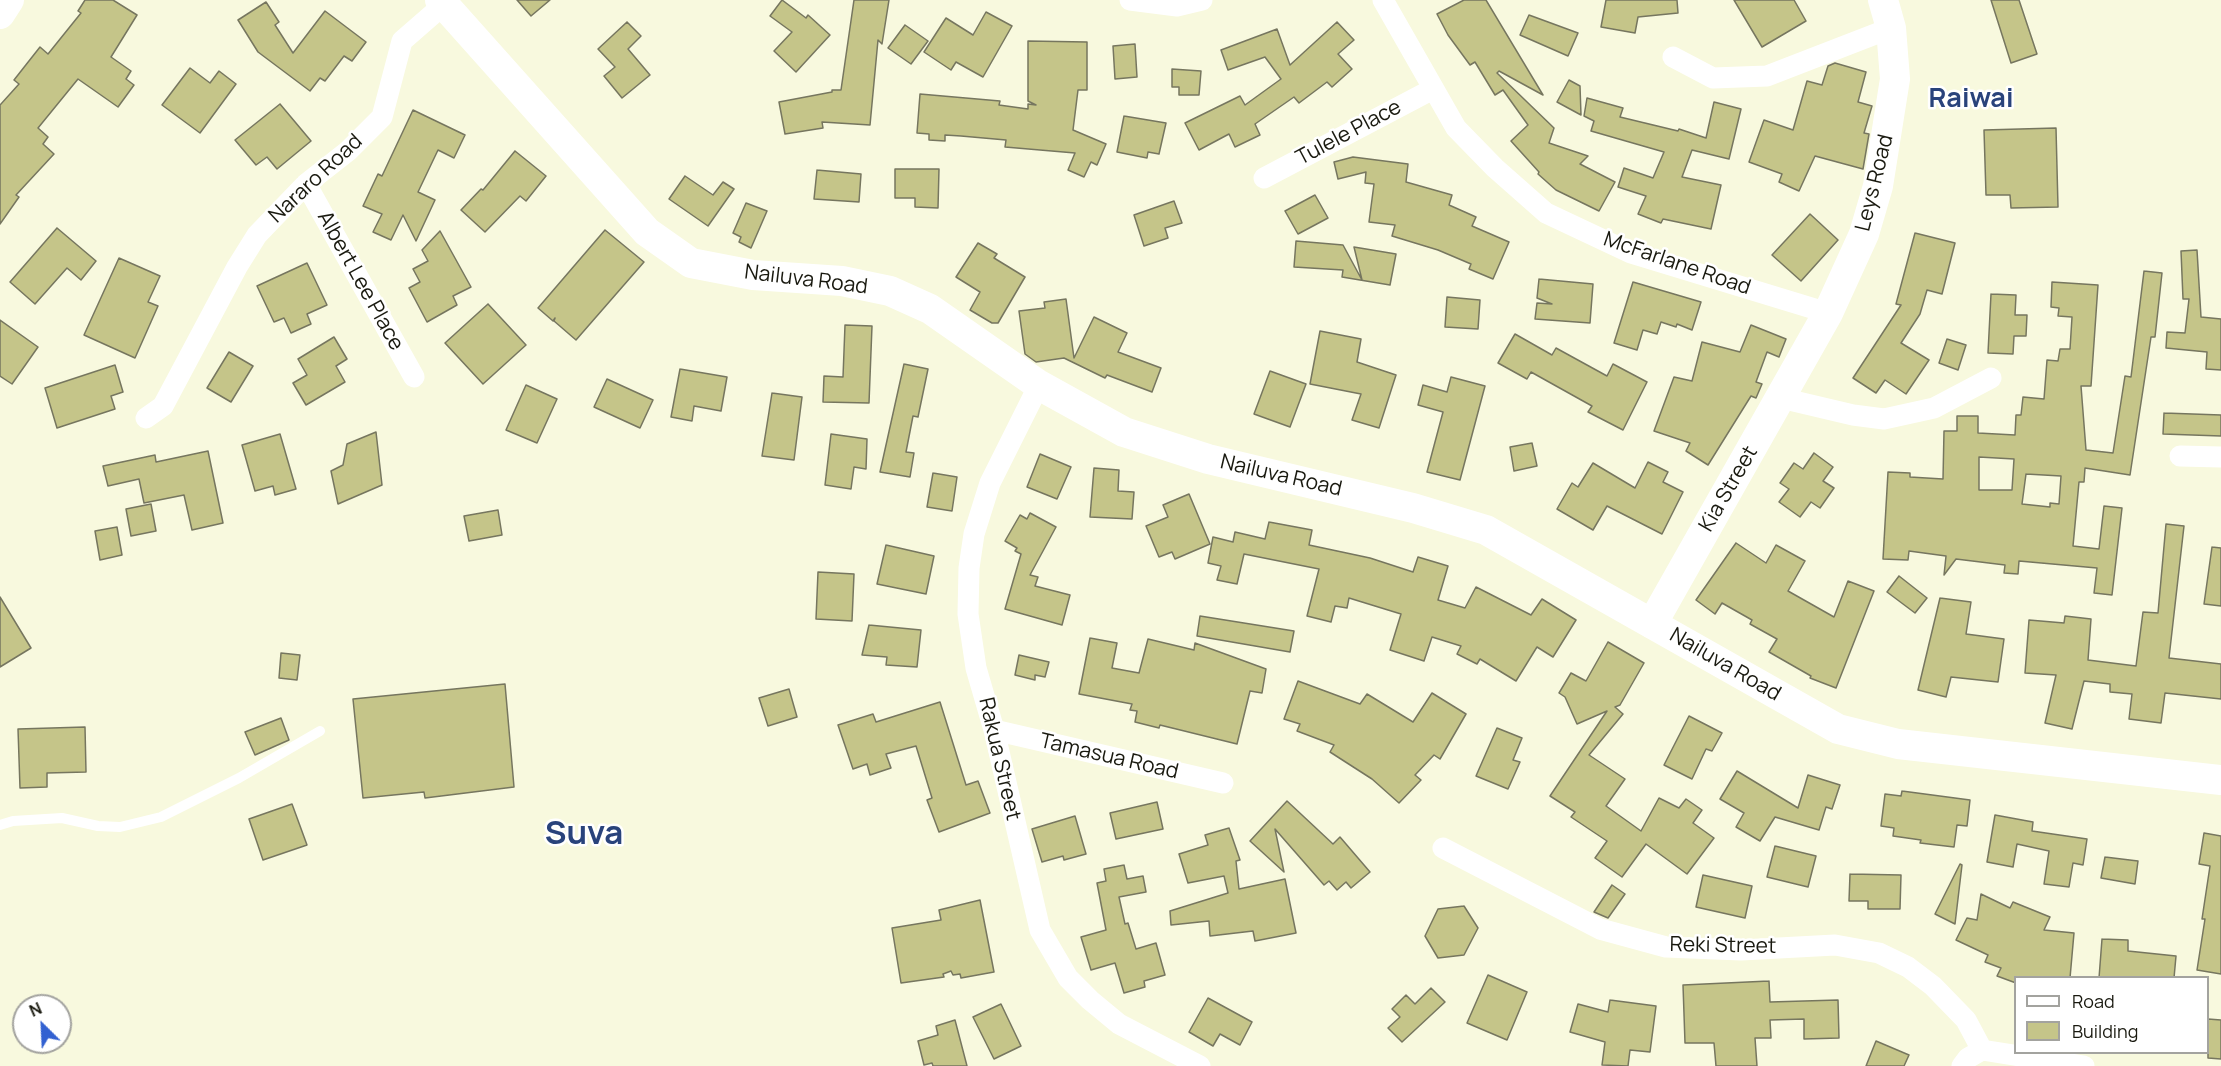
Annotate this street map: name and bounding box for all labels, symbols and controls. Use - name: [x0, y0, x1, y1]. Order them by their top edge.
- district label: Raiwai: [1929, 83, 2013, 115]
- street label: Tulele Place: [1292, 95, 1406, 171]
- street label: Nararo Road: [264, 129, 368, 229]
- street label: Leys Road: [1851, 132, 1899, 234]
- street label: Albert Lee Place: [311, 207, 409, 355]
- street label: McFarlane Road: [1600, 227, 1754, 301]
- street label: Nailuva Road: [743, 260, 869, 300]
- street label: Kia Street: [1694, 442, 1764, 536]
- street label: Nailuva Road: [1218, 450, 1344, 502]
- street label: Nailuva Road: [1665, 623, 1785, 707]
- street label: Rakua Street: [973, 695, 1025, 823]
- street label: Tamasua Road: [1037, 729, 1181, 785]
- district label: Suva: [545, 815, 623, 855]
- street label: Reki Street: [1669, 932, 1777, 960]
- legend: [2014, 976, 2209, 1054]
- text: Road: [2072, 989, 2115, 1013]
- north arrow: [12, 994, 72, 1054]
- text: N: [26, 997, 45, 1022]
- text: Building: [2072, 1019, 2138, 1043]

